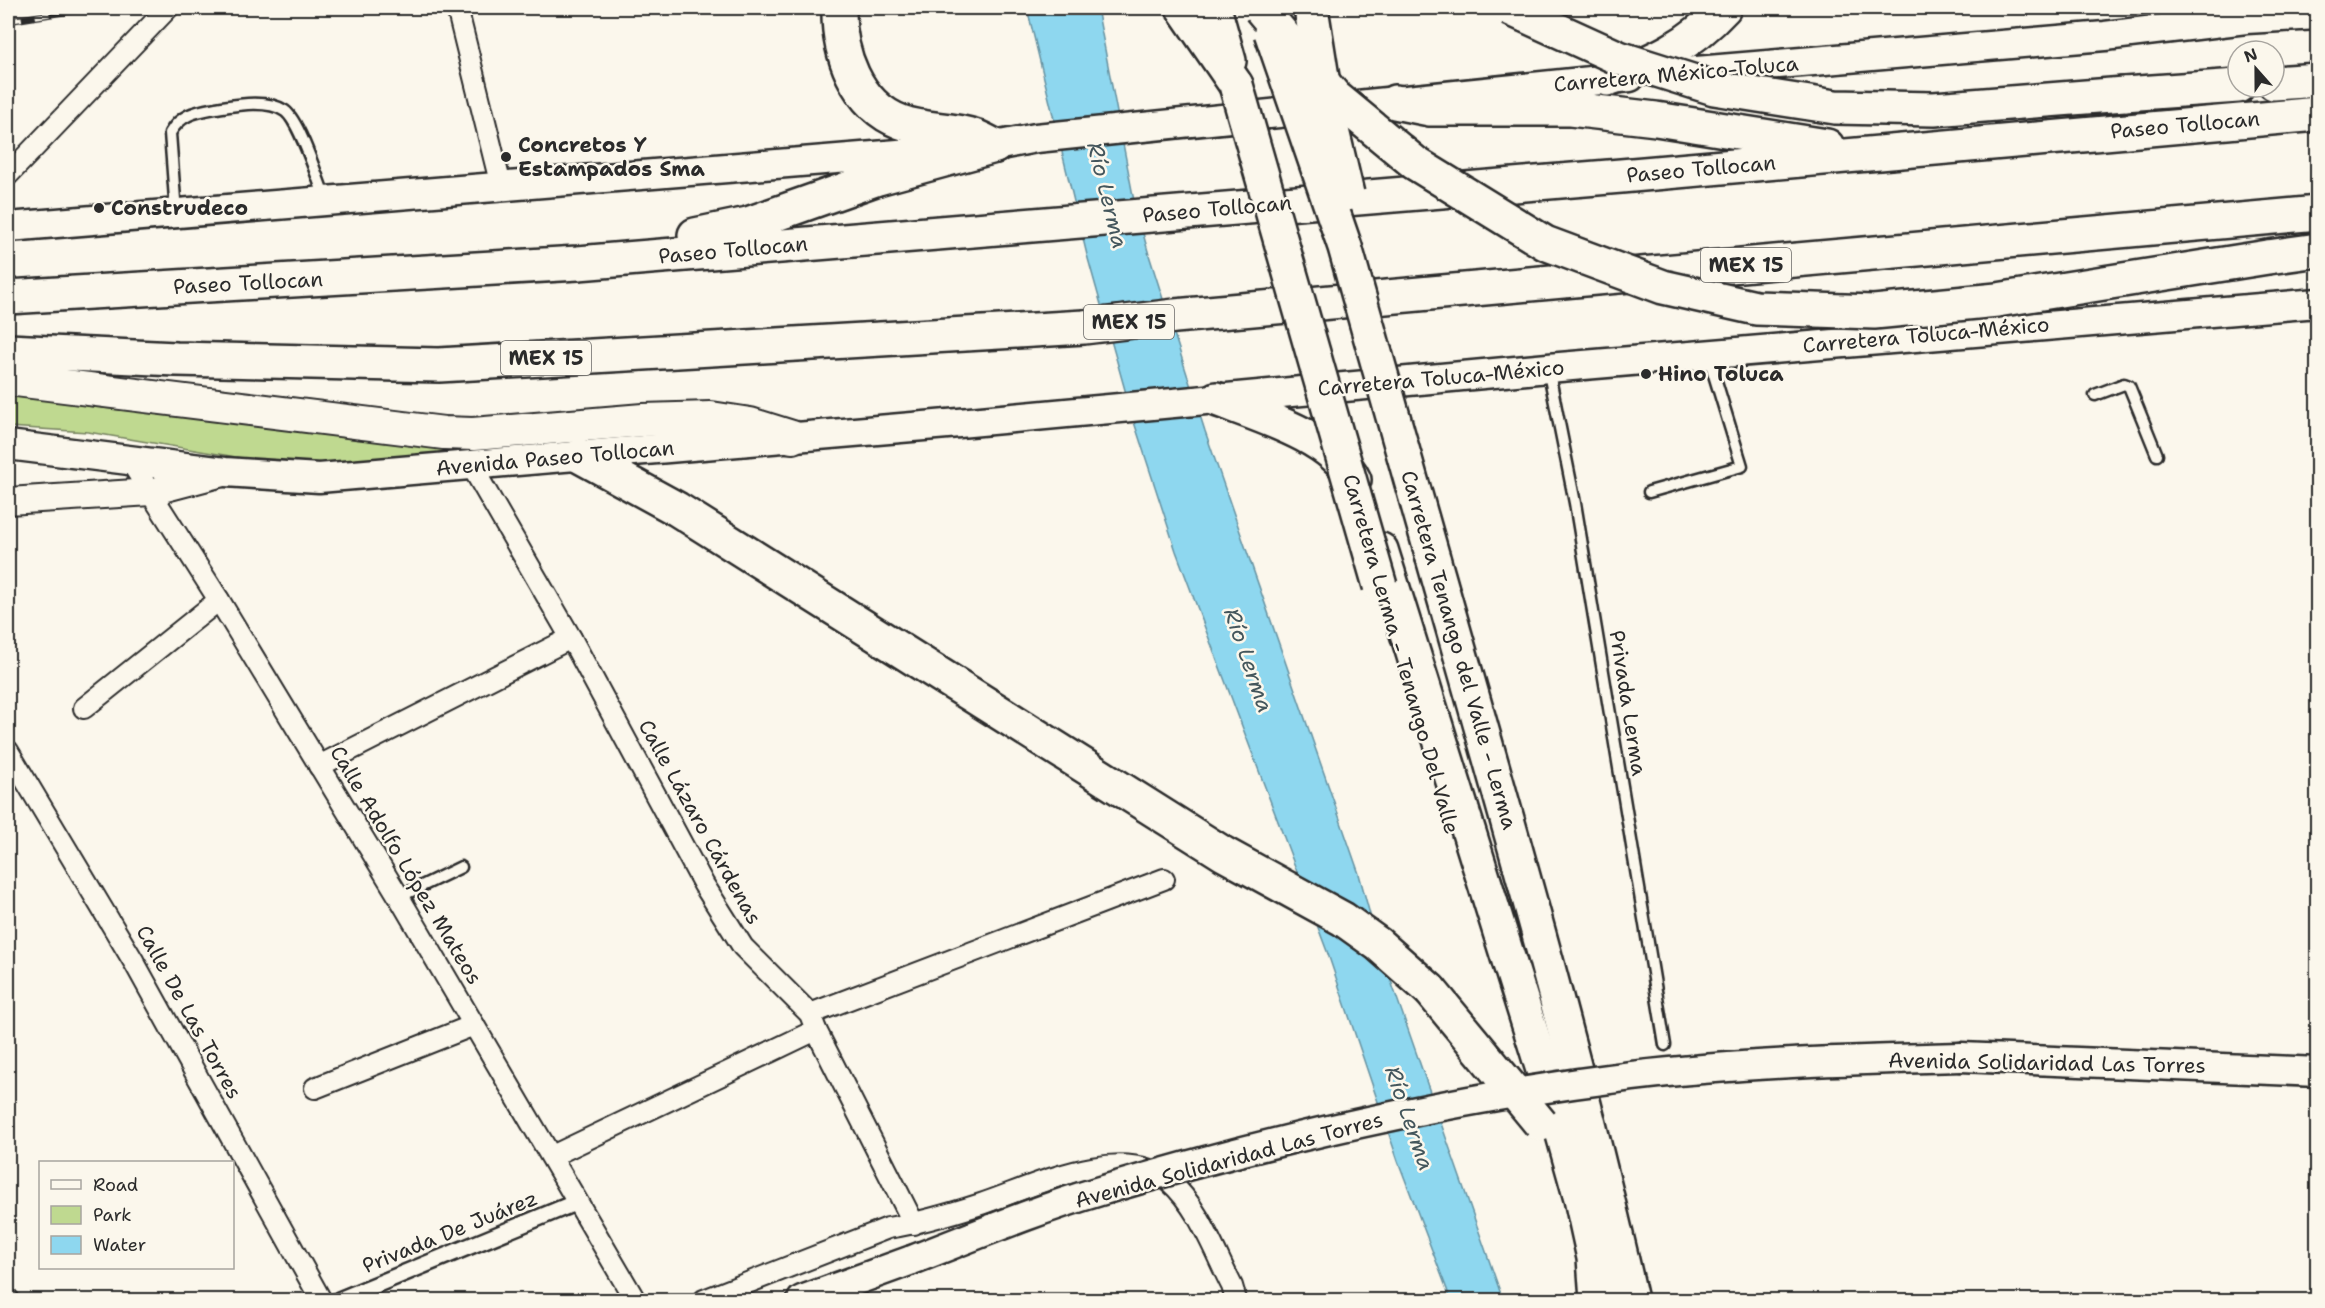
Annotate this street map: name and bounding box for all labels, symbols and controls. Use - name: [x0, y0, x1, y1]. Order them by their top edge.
- north arrow: [2226, 39, 2286, 99]
- text: N: [2241, 43, 2260, 68]
- street label: Carretera México-Toluca: [1552, 49, 1800, 99]
- street label: Paseo Tollocan: [2109, 105, 2261, 145]
- place label: Concretos Y Estampados Sma: [518, 131, 706, 183]
- water label: Río Lerma: [1080, 139, 1135, 251]
- street label: Paseo Tollocan: [1625, 149, 1777, 189]
- marker: Concretos Y Estampados Sma: [499, 150, 513, 164]
- street label: Paseo Tollocan: [1141, 189, 1293, 229]
- place label: Construdeco: [111, 194, 248, 222]
- marker: Construdeco: [92, 201, 106, 215]
- street label: Paseo Tollocan: [657, 230, 809, 270]
- road number: MEX 15: [1701, 248, 1791, 282]
- street label: Paseo Tollocan: [172, 265, 324, 301]
- road number: MEX 15: [1084, 305, 1174, 339]
- street label: Carretera Toluca-México: [1802, 310, 2050, 360]
- road number: MEX 15: [501, 341, 591, 375]
- street label: Carretera Toluca-México: [1317, 353, 1565, 403]
- place label: Hino Toluca: [1658, 360, 1784, 388]
- marker: Hino Toluca: [1639, 367, 1653, 381]
- street label: Avenida Paseo Tollocan: [435, 434, 676, 482]
- street label: Carretera Tenango del Valle - Lerma: [1394, 467, 1524, 833]
- street label: Carretera Lerma - Tenango Del Valle: [1336, 471, 1466, 837]
- water label: Río Lerma: [1217, 604, 1280, 716]
- street label: Privada Lerma: [1603, 628, 1653, 778]
- street label: Calle Lázaro Cárdenas: [632, 715, 768, 929]
- street label: Calle Adolfo López Mateos: [323, 740, 489, 990]
- street label: Calle De Las Torres: [130, 920, 248, 1104]
- street label: Avenida Solidaridad Las Torres: [1888, 1046, 2206, 1080]
- water label: Río Lerma: [1378, 1062, 1441, 1174]
- street label: Avenida Solidaridad Las Torres: [1072, 1105, 1386, 1215]
- legend: [39, 1161, 234, 1269]
- text: Road: [93, 1173, 138, 1197]
- street label: Privada De Juárez: [358, 1184, 542, 1280]
- text: Park: [93, 1203, 132, 1227]
- text: Water: [93, 1233, 146, 1257]

